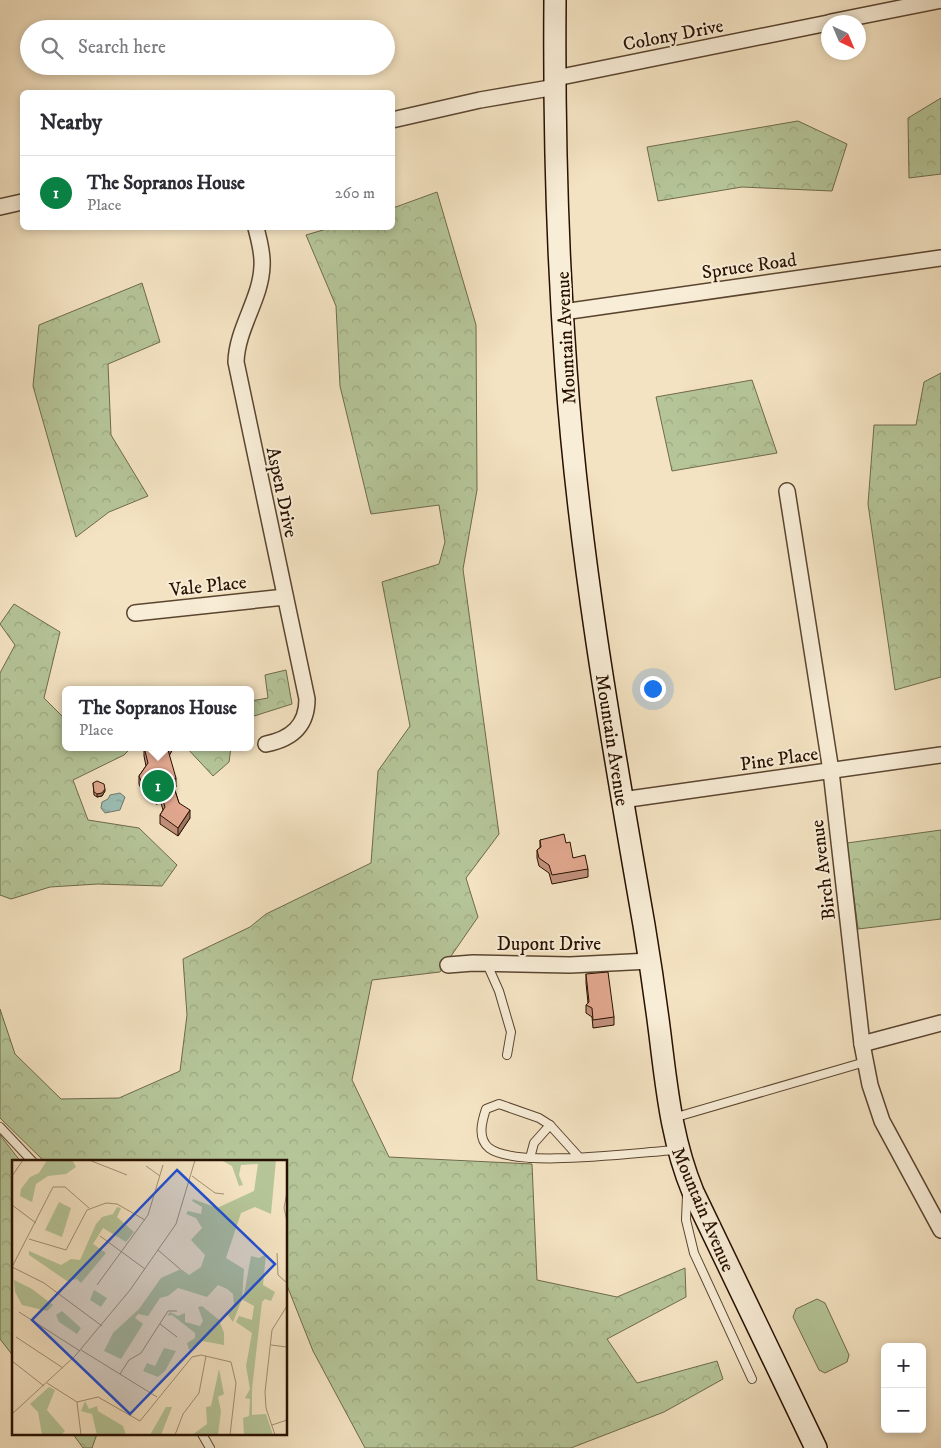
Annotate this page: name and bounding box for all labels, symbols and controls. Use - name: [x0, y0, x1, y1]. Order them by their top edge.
- street label: Colony Drive: [621, 14, 726, 56]
- north arrow: [821, 15, 866, 60]
- search box: [20, 20, 395, 75]
- icon: search: [38, 34, 66, 62]
- text: Search here: [78, 36, 166, 59]
- text: Nearby: [40, 110, 102, 136]
- text: The Sopranos House: [87, 172, 245, 195]
- text: 1: [53, 183, 59, 203]
- text: 260 m: [335, 183, 375, 203]
- text: Place: [87, 195, 121, 215]
- street label: Spruce Road: [701, 248, 798, 284]
- street label: Mountain Avenue: [552, 271, 581, 405]
- street label: Aspen Drive: [261, 445, 302, 540]
- street label: Vale Place: [168, 571, 248, 602]
- street label: Mountain Avenue: [590, 673, 633, 808]
- your location: [640, 676, 666, 702]
- popup: [62, 686, 254, 751]
- text: The Sopranos House: [79, 697, 237, 720]
- text: Place: [79, 720, 113, 740]
- street label: Pine Place: [739, 743, 820, 776]
- pin: 1: [142, 767, 174, 805]
- street label: Birch Avenue: [806, 818, 841, 921]
- street label: Dupont Drive: [497, 933, 601, 956]
- street label: Mountain Avenue: [666, 1144, 739, 1275]
- inset map: [12, 1160, 288, 1436]
- map controls: [881, 1343, 926, 1433]
- button: +: [881, 1343, 926, 1388]
- button: −: [881, 1388, 926, 1433]

